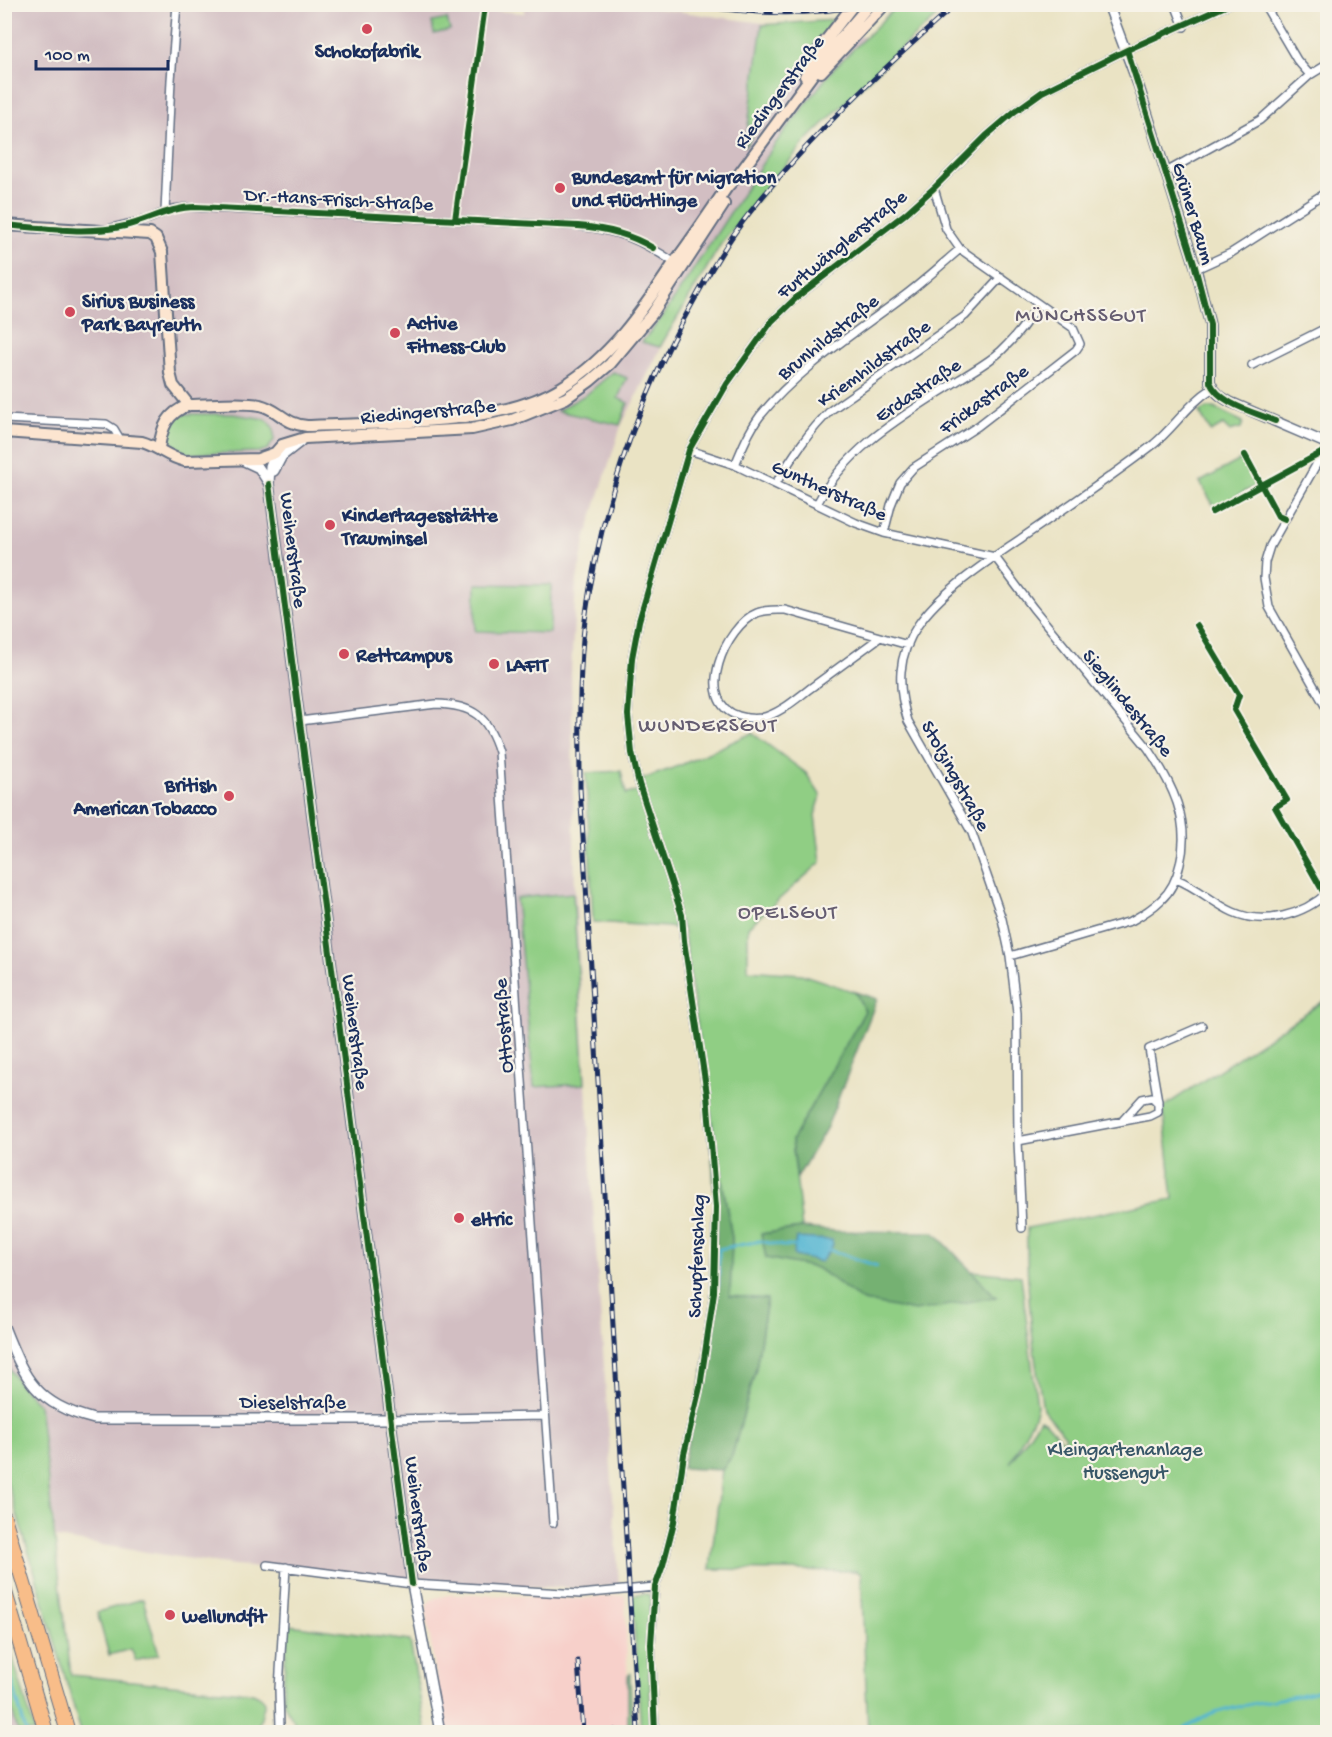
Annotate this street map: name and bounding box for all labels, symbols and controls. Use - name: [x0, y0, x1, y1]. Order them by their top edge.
- marker: Schokofabrik: [360, 22, 374, 36]
- street label: Riedingerstraße: [731, 31, 831, 154]
- scale bar: [36, 33, 168, 71]
- place label: Schokofabrik: [315, 42, 421, 65]
- text: 100 m: [44, 46, 90, 67]
- street label: Grüner Baum: [1165, 160, 1218, 268]
- place label: Bundesamt für Migration und Flüchtlinge: [571, 168, 777, 214]
- marker: Bundesamt für Migration und Flüchtlinge: [553, 181, 567, 195]
- street label: Dr.-Hans-Frisch-Straße: [242, 185, 435, 218]
- street label: Furtwänglerstraße: [773, 186, 913, 306]
- street label: Brunhildstraße: [773, 290, 885, 387]
- place label: Sirius Business Park Bayreuth: [81, 292, 202, 338]
- marker: Sirius Business Park Bayreuth: [63, 305, 77, 319]
- district label: MÜNCHSSGUT: [1015, 305, 1147, 330]
- place label: Active Fitness-Club: [406, 314, 506, 360]
- street label: Kriemhildstraße: [814, 316, 937, 414]
- marker: Active Fitness-Club: [388, 326, 402, 340]
- street label: Erdastraße: [872, 354, 967, 429]
- street label: Frickastraße: [935, 360, 1035, 441]
- street label: Riedingerstraße: [360, 396, 498, 431]
- street label: Guntherstraße: [767, 456, 891, 528]
- street label: Weiherstraße: [273, 491, 310, 610]
- place label: Kindertagesstätte Trauminsel: [340, 506, 498, 552]
- marker: Kindertagesstätte Trauminsel: [323, 518, 337, 532]
- place label: Rettcampus: [355, 646, 453, 669]
- street label: Sieglindestraße: [1076, 646, 1177, 763]
- marker: Rettcampus: [337, 647, 351, 661]
- place label: LAFIT: [506, 656, 549, 679]
- marker: LAFIT: [487, 657, 501, 671]
- district label: WUNDERSGUT: [638, 715, 778, 740]
- street label: Stolzingstraße: [914, 718, 994, 836]
- place label: British American Tobacco: [72, 776, 218, 822]
- marker: British American Tobacco: [222, 789, 236, 803]
- district label: OPELSGUT: [738, 902, 838, 927]
- street label: Weiherstraße: [335, 973, 372, 1092]
- street label: Ottostraße: [491, 977, 520, 1074]
- street label: Schupfenschlag: [685, 1194, 712, 1318]
- place label: eltric: [470, 1210, 513, 1233]
- marker: eltric: [452, 1211, 466, 1225]
- street label: Dieselstraße: [238, 1393, 347, 1416]
- park label: Kleingartenanlage Hussengut: [1048, 1440, 1203, 1486]
- street label: Weiherstraße: [398, 1455, 435, 1574]
- place label: wellundfit: [181, 1606, 268, 1630]
- marker: wellundfit: [163, 1608, 177, 1622]

